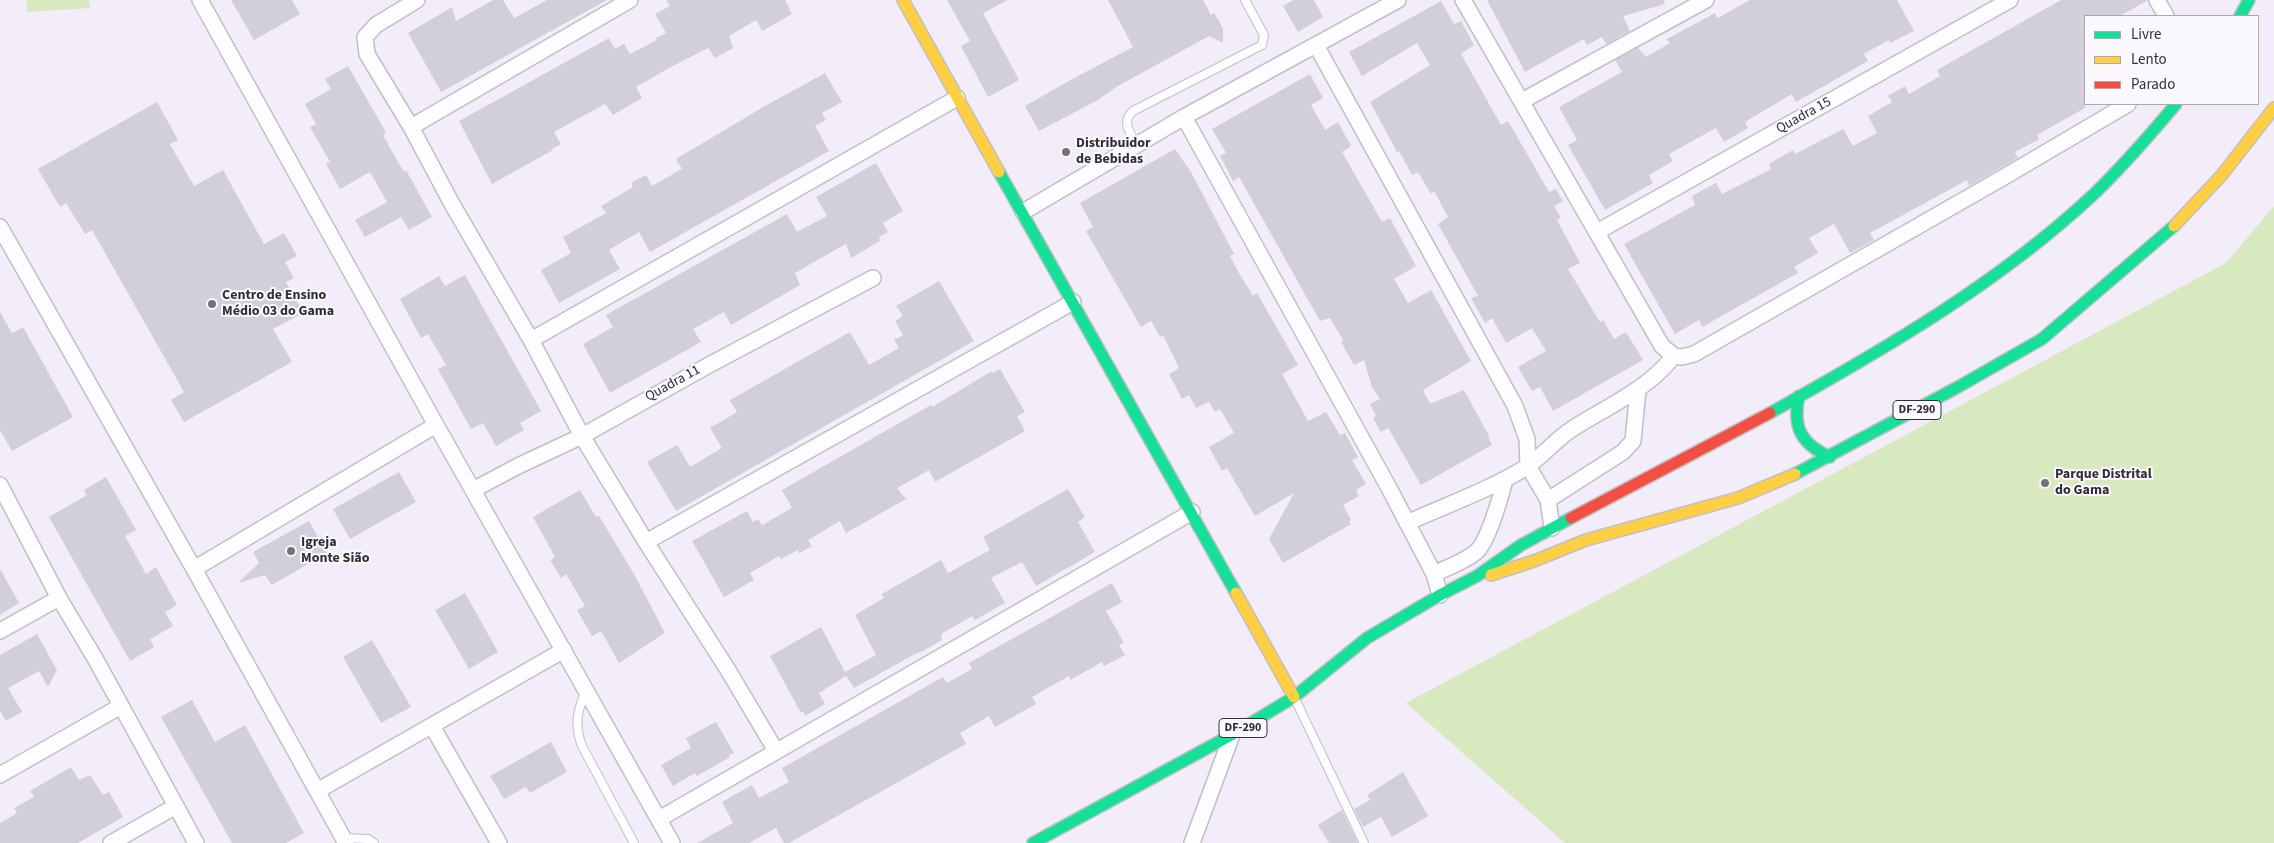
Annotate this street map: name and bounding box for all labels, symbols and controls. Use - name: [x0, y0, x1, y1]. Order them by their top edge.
- legend: [2084, 15, 2259, 105]
- text: Livre: [2131, 24, 2161, 45]
- text: Lento: [2131, 49, 2167, 70]
- text: Parado: [2131, 74, 2175, 95]
- street label: Quadra 15: [1774, 94, 1834, 138]
- place label: Distribuidor de Bebidas: [1076, 136, 1151, 168]
- marker: Distribuidor de Bebidas: [1060, 146, 1072, 158]
- place label: Centro de Ensino Médio 03 do Gama: [222, 288, 334, 321]
- marker: Centro de Ensino Médio 03 do Gama: [206, 298, 218, 310]
- street label: Quadra 11: [643, 362, 703, 406]
- road number: DF-290: [1893, 400, 1941, 420]
- place label: Parque Distrital do Gama: [2055, 467, 2152, 500]
- marker: Parque Distrital do Gama: [2039, 477, 2051, 489]
- place label: Igreja Monte Sião: [301, 535, 369, 568]
- marker: Igreja Monte Sião: [285, 545, 297, 557]
- road number: DF-290: [1219, 718, 1267, 738]

